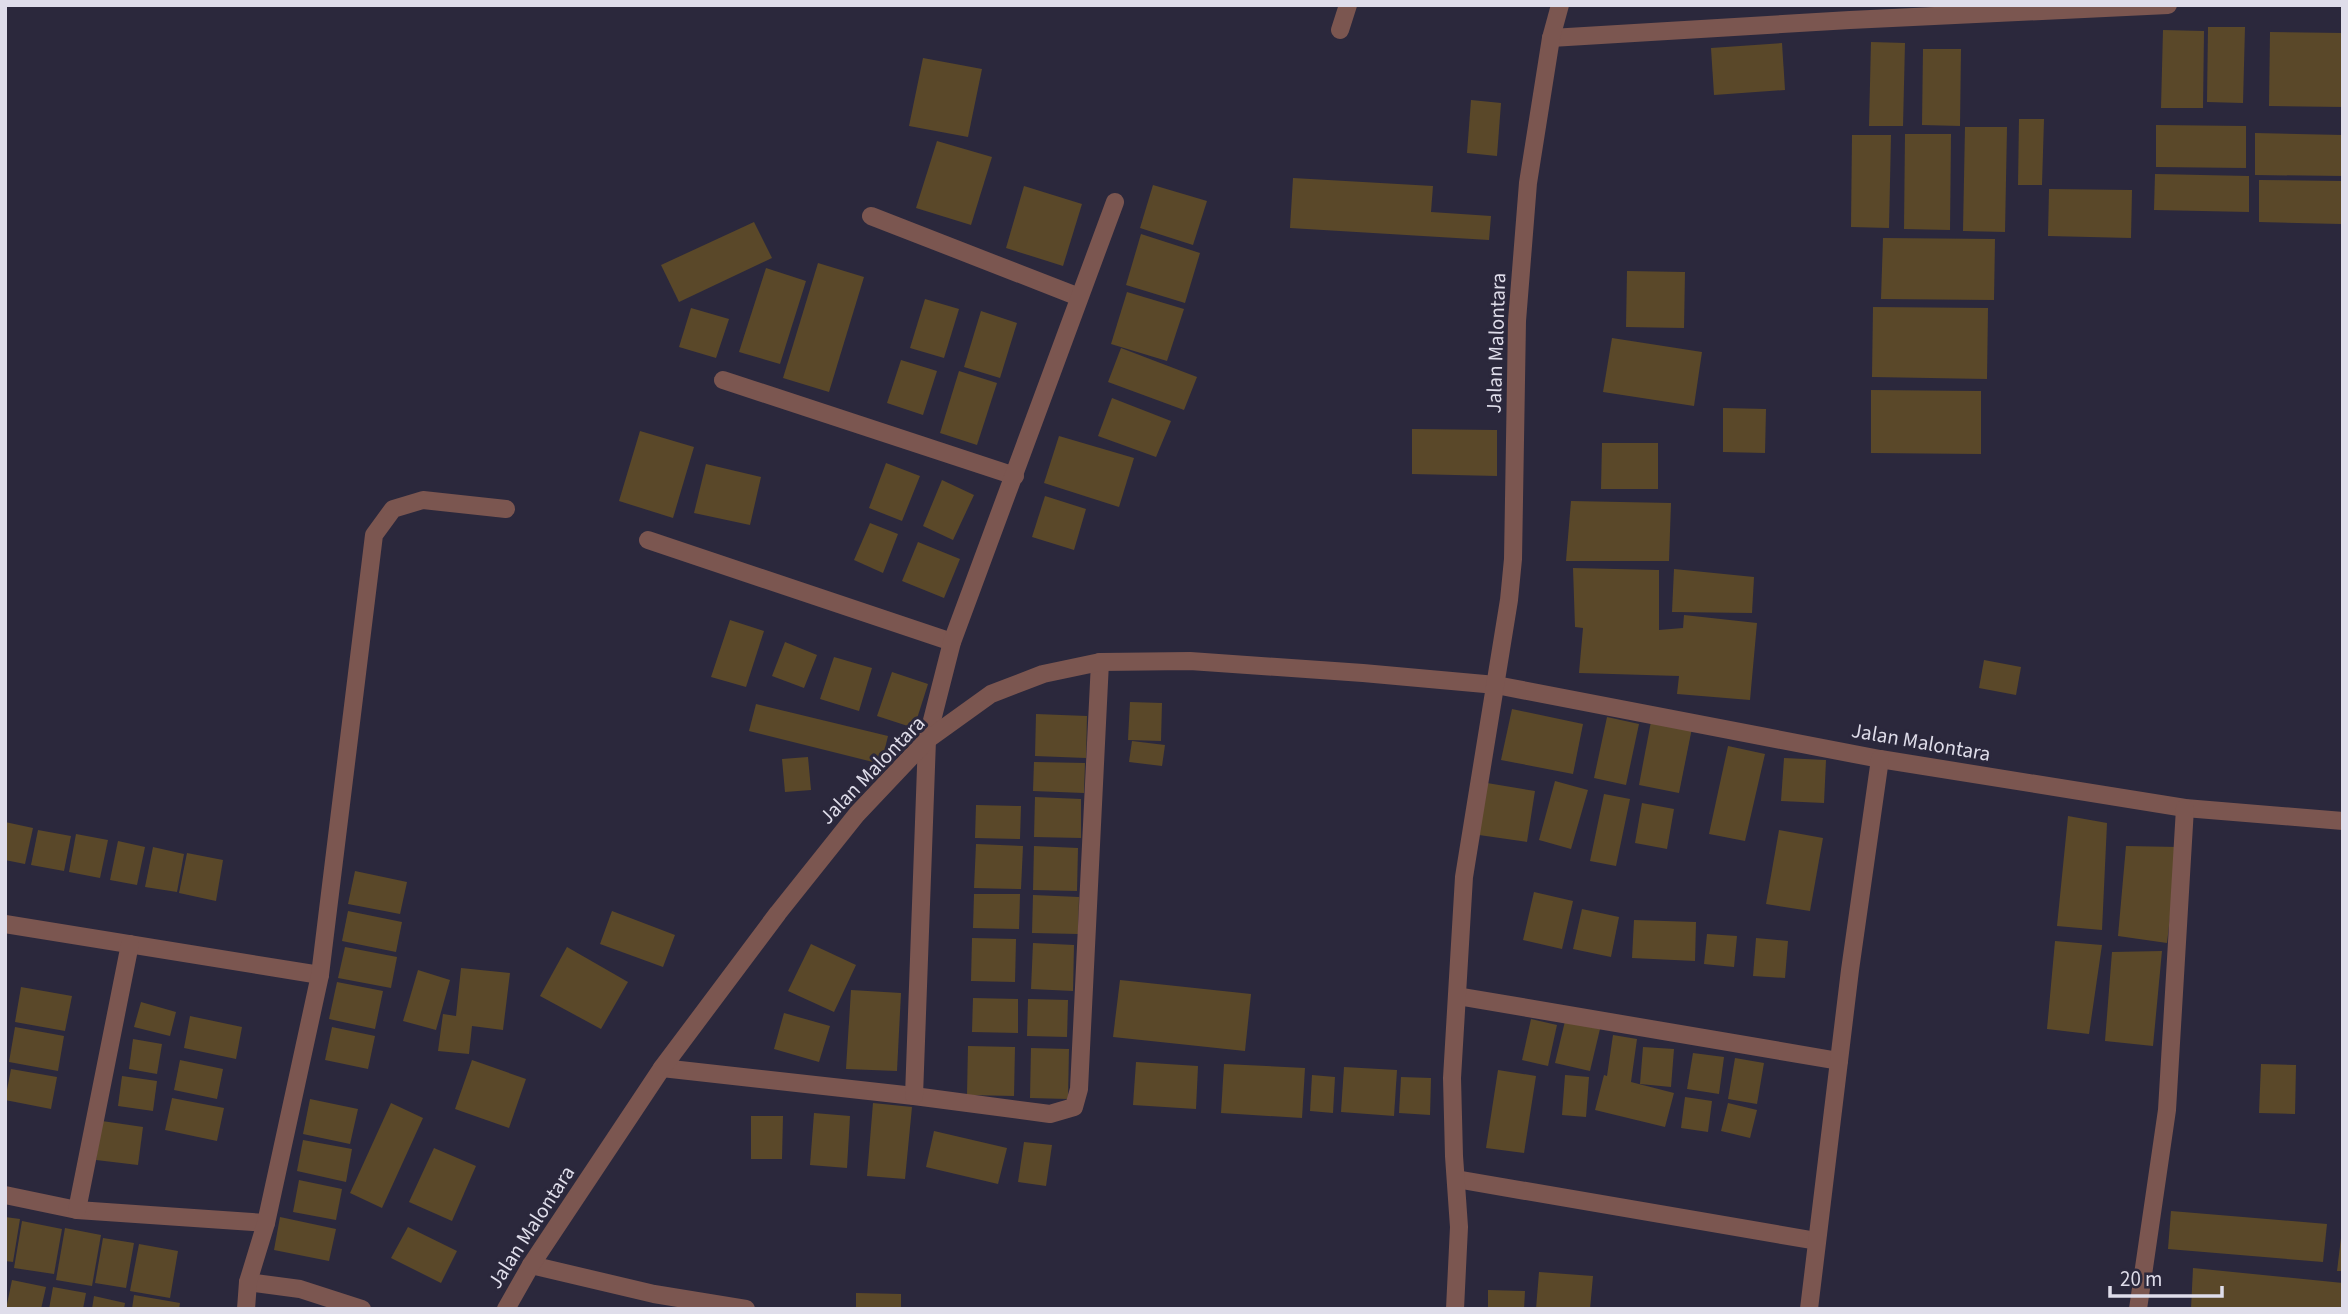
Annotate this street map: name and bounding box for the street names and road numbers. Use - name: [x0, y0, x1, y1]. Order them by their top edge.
- street label: Jalan Malontara: [1479, 272, 1513, 414]
- street label: Jalan Malontara: [812, 709, 932, 831]
- street label: Jalan Malontara: [1849, 715, 1993, 769]
- street label: Jalan Malontara: [480, 1160, 582, 1294]

